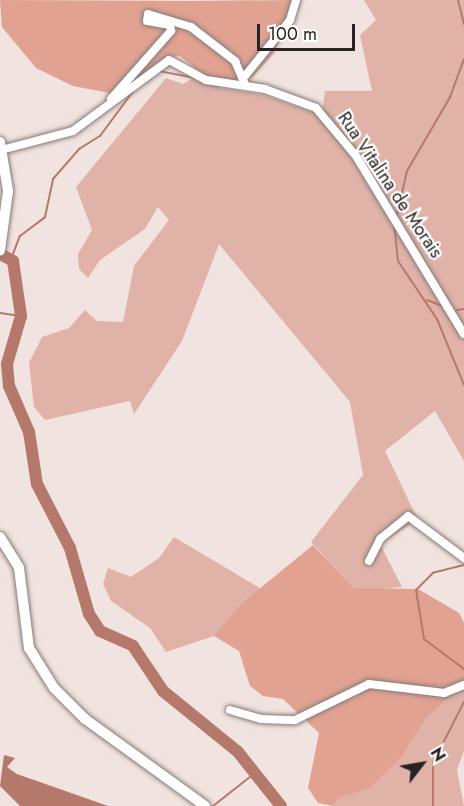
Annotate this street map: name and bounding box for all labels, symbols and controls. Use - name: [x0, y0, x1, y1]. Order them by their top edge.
- scale bar: [260, 12, 358, 50]
- text: 100 m: [268, 21, 317, 47]
- street label: Rua Vitalina de Morais: [333, 108, 447, 262]
- north arrow: [392, 734, 452, 794]
- text: N: [425, 743, 451, 766]

